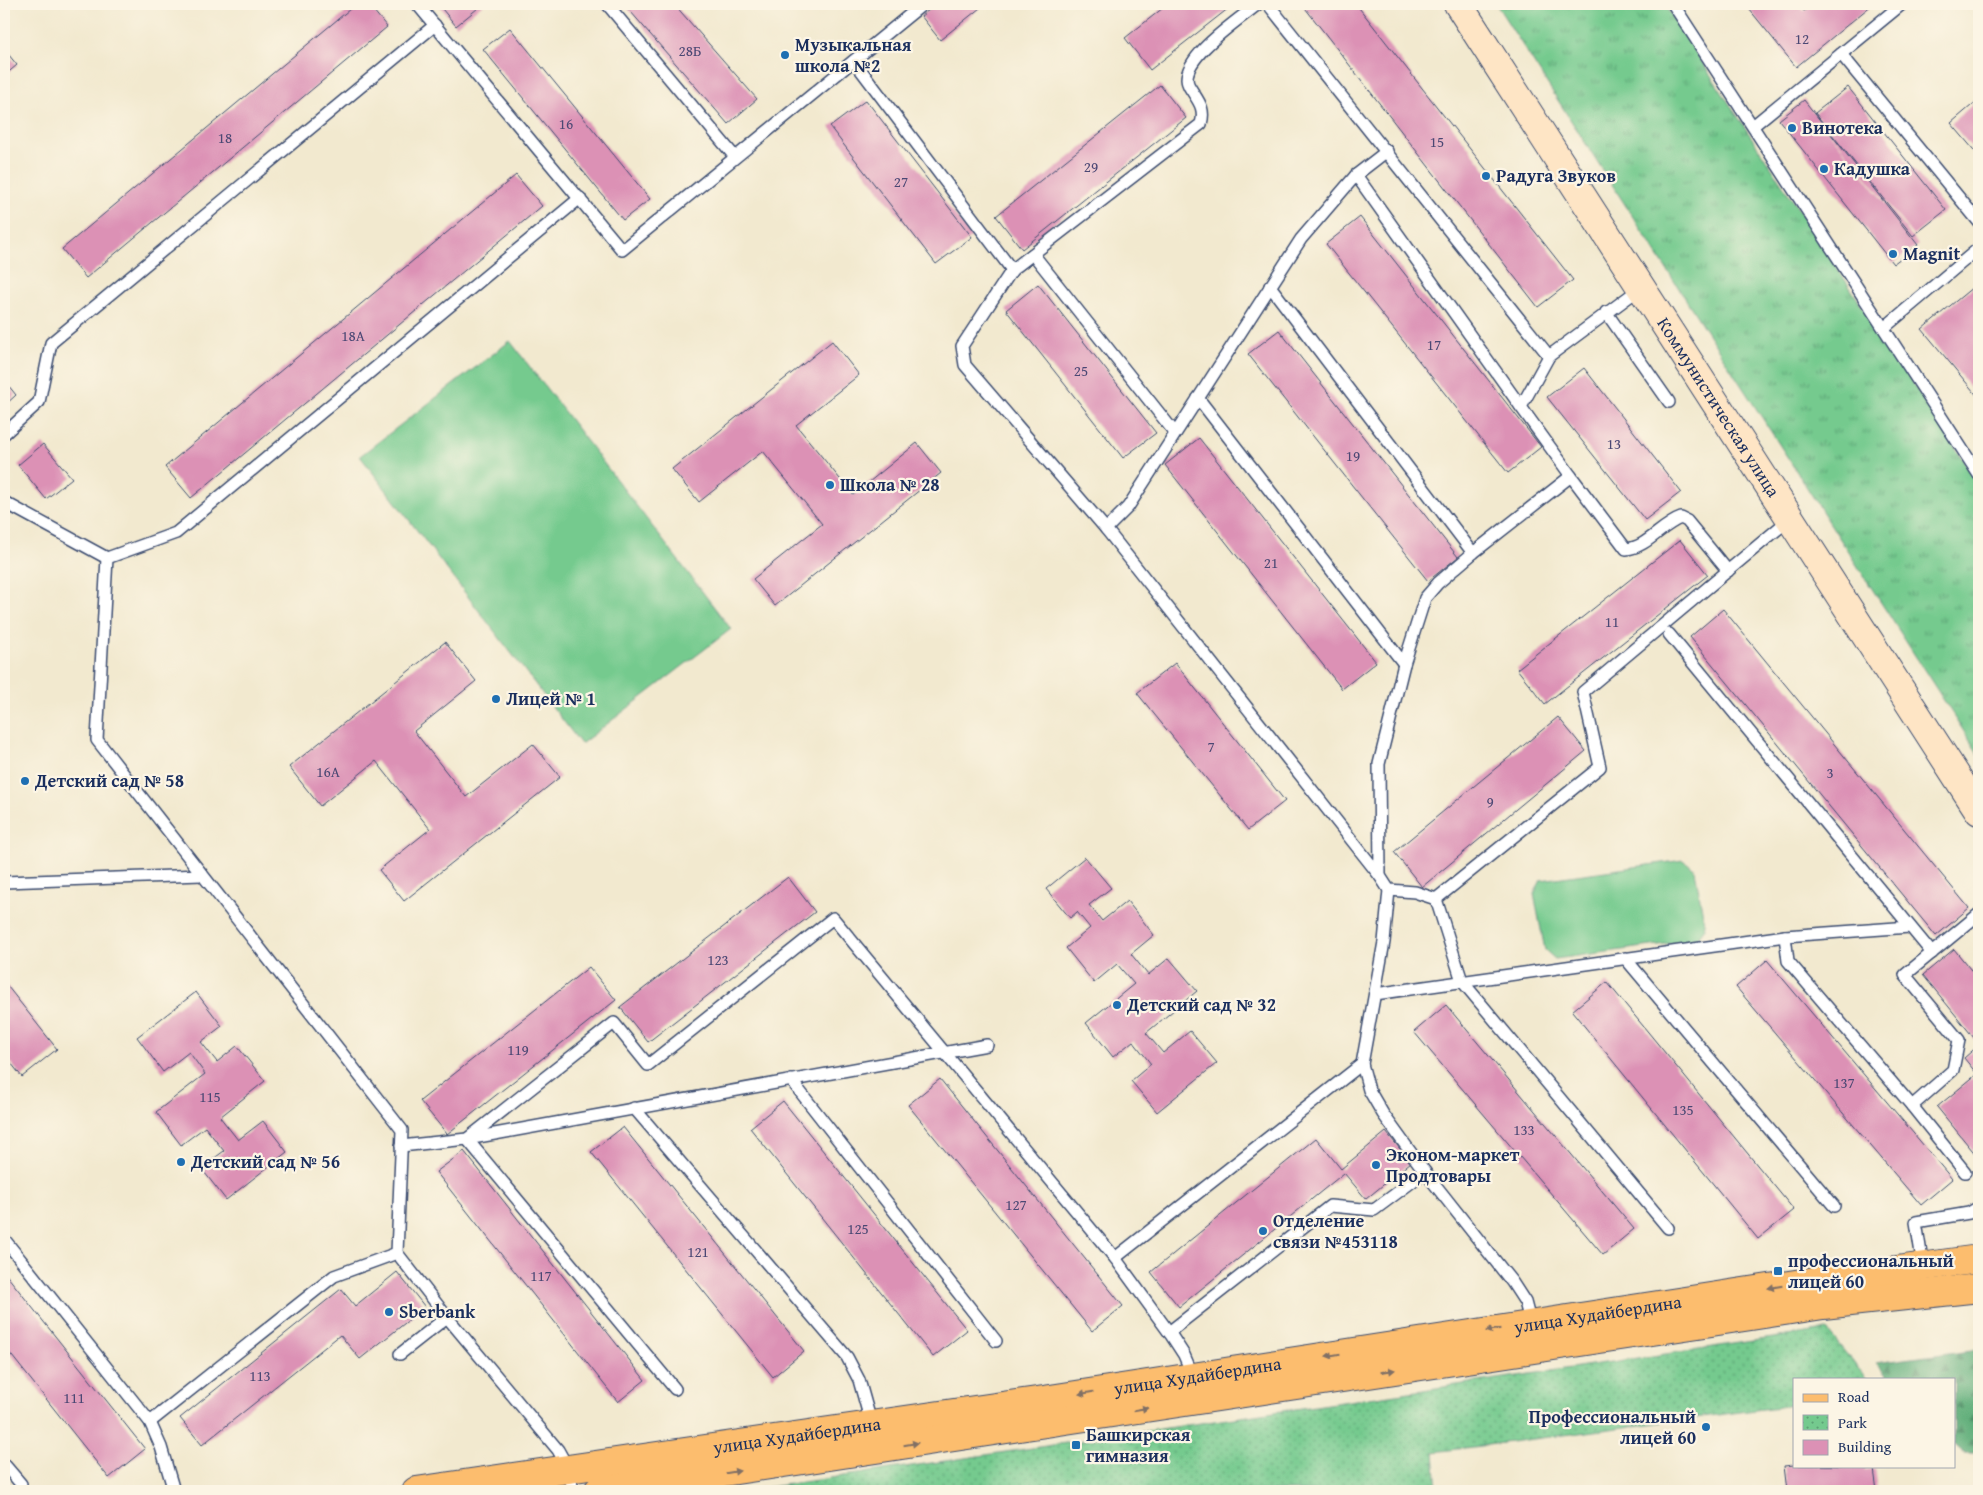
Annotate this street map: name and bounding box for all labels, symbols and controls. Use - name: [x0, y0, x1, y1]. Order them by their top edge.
- house number: 12: [1795, 28, 1809, 49]
- place label: Музыкальная школа №2: [795, 31, 912, 79]
- house number: 28Б: [679, 40, 701, 61]
- marker: Музыкальная школа №2: [779, 49, 791, 61]
- house number: 16: [559, 113, 573, 134]
- place label: Винотека: [1802, 114, 1884, 141]
- marker: Винотека: [1786, 122, 1798, 134]
- house number: 18: [218, 127, 232, 148]
- house number: 15: [1430, 131, 1444, 152]
- place label: Кадушка: [1834, 155, 1911, 182]
- house number: 29: [1084, 156, 1098, 177]
- place label: Радуга Звуков: [1496, 162, 1616, 189]
- marker: Кадушка: [1818, 163, 1830, 175]
- marker: Радуга Звуков: [1480, 170, 1492, 182]
- house number: 27: [894, 171, 908, 192]
- place label: Magnit: [1903, 240, 1960, 267]
- marker: Magnit: [1887, 248, 1899, 260]
- street label: Коммунистическая улица: [1651, 312, 1787, 503]
- house number: 18А: [341, 325, 365, 346]
- house number: 17: [1427, 334, 1441, 355]
- house number: 25: [1074, 360, 1088, 381]
- house number: 13: [1607, 433, 1621, 454]
- house number: 19: [1346, 445, 1360, 466]
- place label: Школа № 28: [840, 471, 940, 498]
- marker: Школа № 28: [824, 479, 836, 491]
- house number: 21: [1264, 552, 1278, 573]
- house number: 11: [1605, 611, 1619, 632]
- place label: Лицей № 1: [506, 685, 596, 712]
- marker: Лицей № 1: [490, 693, 502, 705]
- house number: 7: [1207, 736, 1215, 757]
- house number: 16А: [316, 761, 340, 782]
- house number: 3: [1826, 762, 1834, 783]
- place label: Детский сад № 58: [34, 767, 184, 794]
- marker: Детский сад № 58: [19, 775, 31, 787]
- house number: 9: [1486, 791, 1494, 812]
- house number: 123: [707, 949, 729, 970]
- place label: Детский сад № 32: [1126, 991, 1276, 1018]
- marker: Детский сад № 32: [1111, 999, 1123, 1011]
- house number: 119: [507, 1039, 529, 1060]
- house number: 137: [1833, 1072, 1855, 1093]
- house number: 115: [199, 1086, 221, 1107]
- house number: 135: [1672, 1099, 1694, 1120]
- house number: 133: [1513, 1119, 1535, 1140]
- place label: Эконом-маркет Продтовары: [1386, 1141, 1520, 1189]
- place label: Детский сад № 56: [190, 1148, 340, 1175]
- marker: Детский сад № 56: [175, 1156, 187, 1168]
- marker: Эконом-маркет Продтовары: [1370, 1159, 1382, 1171]
- house number: 127: [1005, 1194, 1027, 1215]
- place label: Отделение связи №453118: [1273, 1207, 1398, 1255]
- house number: 125: [847, 1218, 869, 1239]
- marker: Отделение связи №453118: [1257, 1225, 1269, 1237]
- house number: 121: [687, 1241, 709, 1262]
- place label: профессиональный лицей 60: [1788, 1247, 1954, 1295]
- house number: 117: [530, 1265, 552, 1286]
- marker: профессиональный лицей 60: [1772, 1265, 1784, 1277]
- one-way arrow: [1767, 1283, 1783, 1291]
- street label: улица Худайбердина: [1511, 1288, 1684, 1340]
- place label: Sberbank: [399, 1298, 476, 1325]
- marker: Sberbank: [383, 1306, 395, 1318]
- one-way arrow: [1485, 1326, 1501, 1334]
- street label: улица Худайбердина: [1111, 1349, 1284, 1402]
- one-way arrow: [1324, 1351, 1340, 1359]
- house number: 113: [249, 1365, 271, 1386]
- one-way arrow: [1380, 1367, 1396, 1375]
- legend: [1793, 1378, 1956, 1468]
- text: Road: [1838, 1386, 1869, 1407]
- house number: 111: [63, 1387, 85, 1408]
- one-way arrow: [1077, 1390, 1093, 1398]
- place label: Профессиональный лицей 60: [1529, 1403, 1696, 1451]
- one-way arrow: [1133, 1404, 1149, 1412]
- street label: улица Худайбердина: [710, 1410, 883, 1461]
- text: Park: [1838, 1412, 1867, 1433]
- place label: Башкирская гимназия: [1086, 1421, 1191, 1469]
- marker: Профессиональный лицей 60: [1700, 1421, 1712, 1433]
- text: Building: [1838, 1436, 1892, 1457]
- marker: Башкирская гимназия: [1070, 1439, 1082, 1451]
- one-way arrow: [904, 1440, 920, 1448]
- one-way arrow: [726, 1467, 742, 1475]

